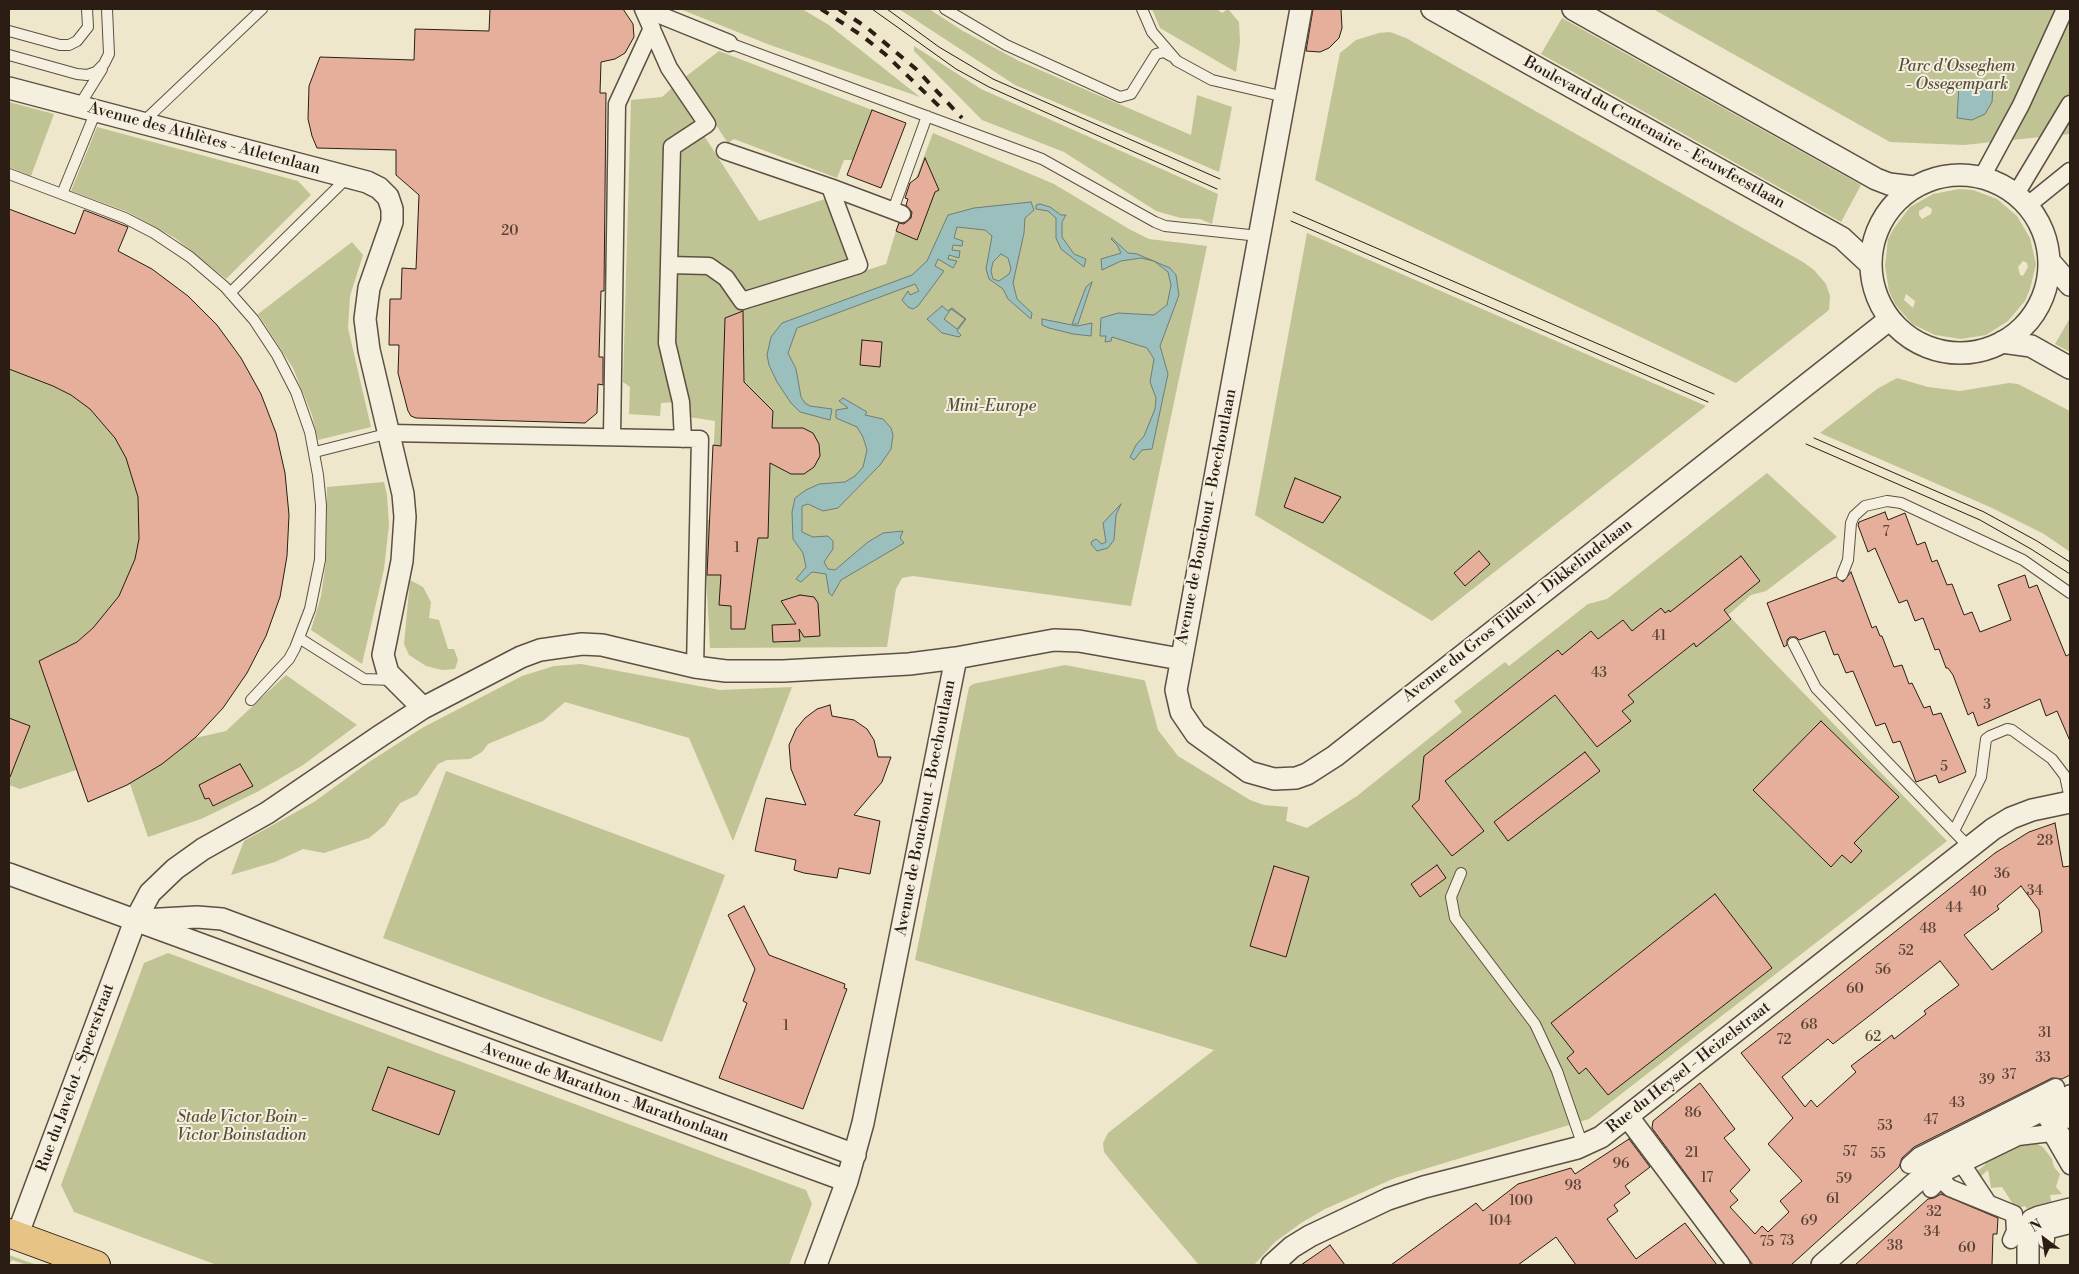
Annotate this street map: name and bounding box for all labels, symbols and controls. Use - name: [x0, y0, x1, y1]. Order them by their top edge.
- street label: Boulevard du Centenaire - Eeuwfeestlaan: [1520, 53, 1788, 213]
- park label: Parc d'Osseghem - Ossegempark: [1899, 57, 2015, 95]
- street label: Avenue des Athlètes - Atletenlaan: [86, 99, 322, 179]
- house number: 20: [501, 224, 519, 240]
- street label: Avenue de Bouchout - Boechoutlaan: [1173, 387, 1241, 647]
- park label: Mini-Europe: [946, 397, 1036, 417]
- street label: Avenue du Gros Tilleul - Dikkelindelaan: [1400, 516, 1636, 706]
- house number: 7: [1882, 525, 1890, 541]
- house number: 1: [734, 541, 740, 557]
- house number: 41: [1652, 629, 1666, 645]
- house number: 43: [1591, 666, 1607, 682]
- street label: Avenue de Bouchout - Boechoutlaan: [892, 678, 960, 938]
- house number: 3: [1983, 698, 1991, 714]
- house number: 5: [1940, 760, 1948, 776]
- house number: 28: [2037, 834, 2053, 850]
- house number: 36: [1994, 867, 2010, 883]
- house number: 34: [2027, 884, 2043, 900]
- house number: 40: [1969, 885, 1987, 901]
- house number: 44: [1946, 901, 1962, 917]
- house number: 48: [1920, 922, 1936, 938]
- house number: 52: [1898, 944, 1914, 960]
- house number: 56: [1875, 963, 1891, 979]
- street label: Rue du Javelot - Speerstraat: [33, 981, 119, 1175]
- house number: 60: [1846, 982, 1864, 998]
- street label: Rue du Heysel - Heizelstraat: [1603, 998, 1775, 1138]
- house number: 68: [1800, 1018, 1818, 1034]
- house number: 1: [783, 1019, 789, 1035]
- house number: 31: [2038, 1026, 2052, 1042]
- house number: 62: [1865, 1030, 1881, 1046]
- house number: 72: [1777, 1033, 1791, 1049]
- street label: Avenue de Marathon - Marathonlaan: [479, 1039, 731, 1147]
- house number: 33: [2035, 1051, 2051, 1067]
- house number: 37: [2002, 1068, 2016, 1084]
- house number: 39: [1979, 1073, 1995, 1089]
- house number: 43: [1949, 1096, 1965, 1112]
- house number: 86: [1684, 1106, 1702, 1122]
- park label: Stade Victor Boin - Victor Boinstadion: [177, 1108, 307, 1146]
- house number: 47: [1924, 1113, 1938, 1129]
- house number: 53: [1877, 1119, 1893, 1135]
- house number: 57: [1843, 1145, 1857, 1161]
- house number: 21: [1685, 1146, 1699, 1162]
- house number: 55: [1870, 1147, 1886, 1163]
- house number: 96: [1613, 1157, 1629, 1173]
- house number: 17: [1701, 1171, 1713, 1187]
- house number: 59: [1836, 1172, 1852, 1188]
- house number: 98: [1564, 1179, 1582, 1195]
- house number: 61: [1826, 1192, 1840, 1208]
- house number: 100: [1509, 1194, 1533, 1210]
- house number: 32: [1926, 1205, 1942, 1221]
- house number: 104: [1488, 1214, 1512, 1230]
- house number: 69: [1801, 1214, 1817, 1230]
- north arrow: [2019, 1214, 2069, 1264]
- text: N: [2027, 1216, 2046, 1237]
- house number: 34: [1924, 1225, 1940, 1241]
- house number: 73: [1780, 1234, 1794, 1250]
- house number: 75: [1760, 1235, 1774, 1251]
- house number: 38: [1887, 1239, 1903, 1255]
- house number: 60: [1958, 1241, 1976, 1257]

